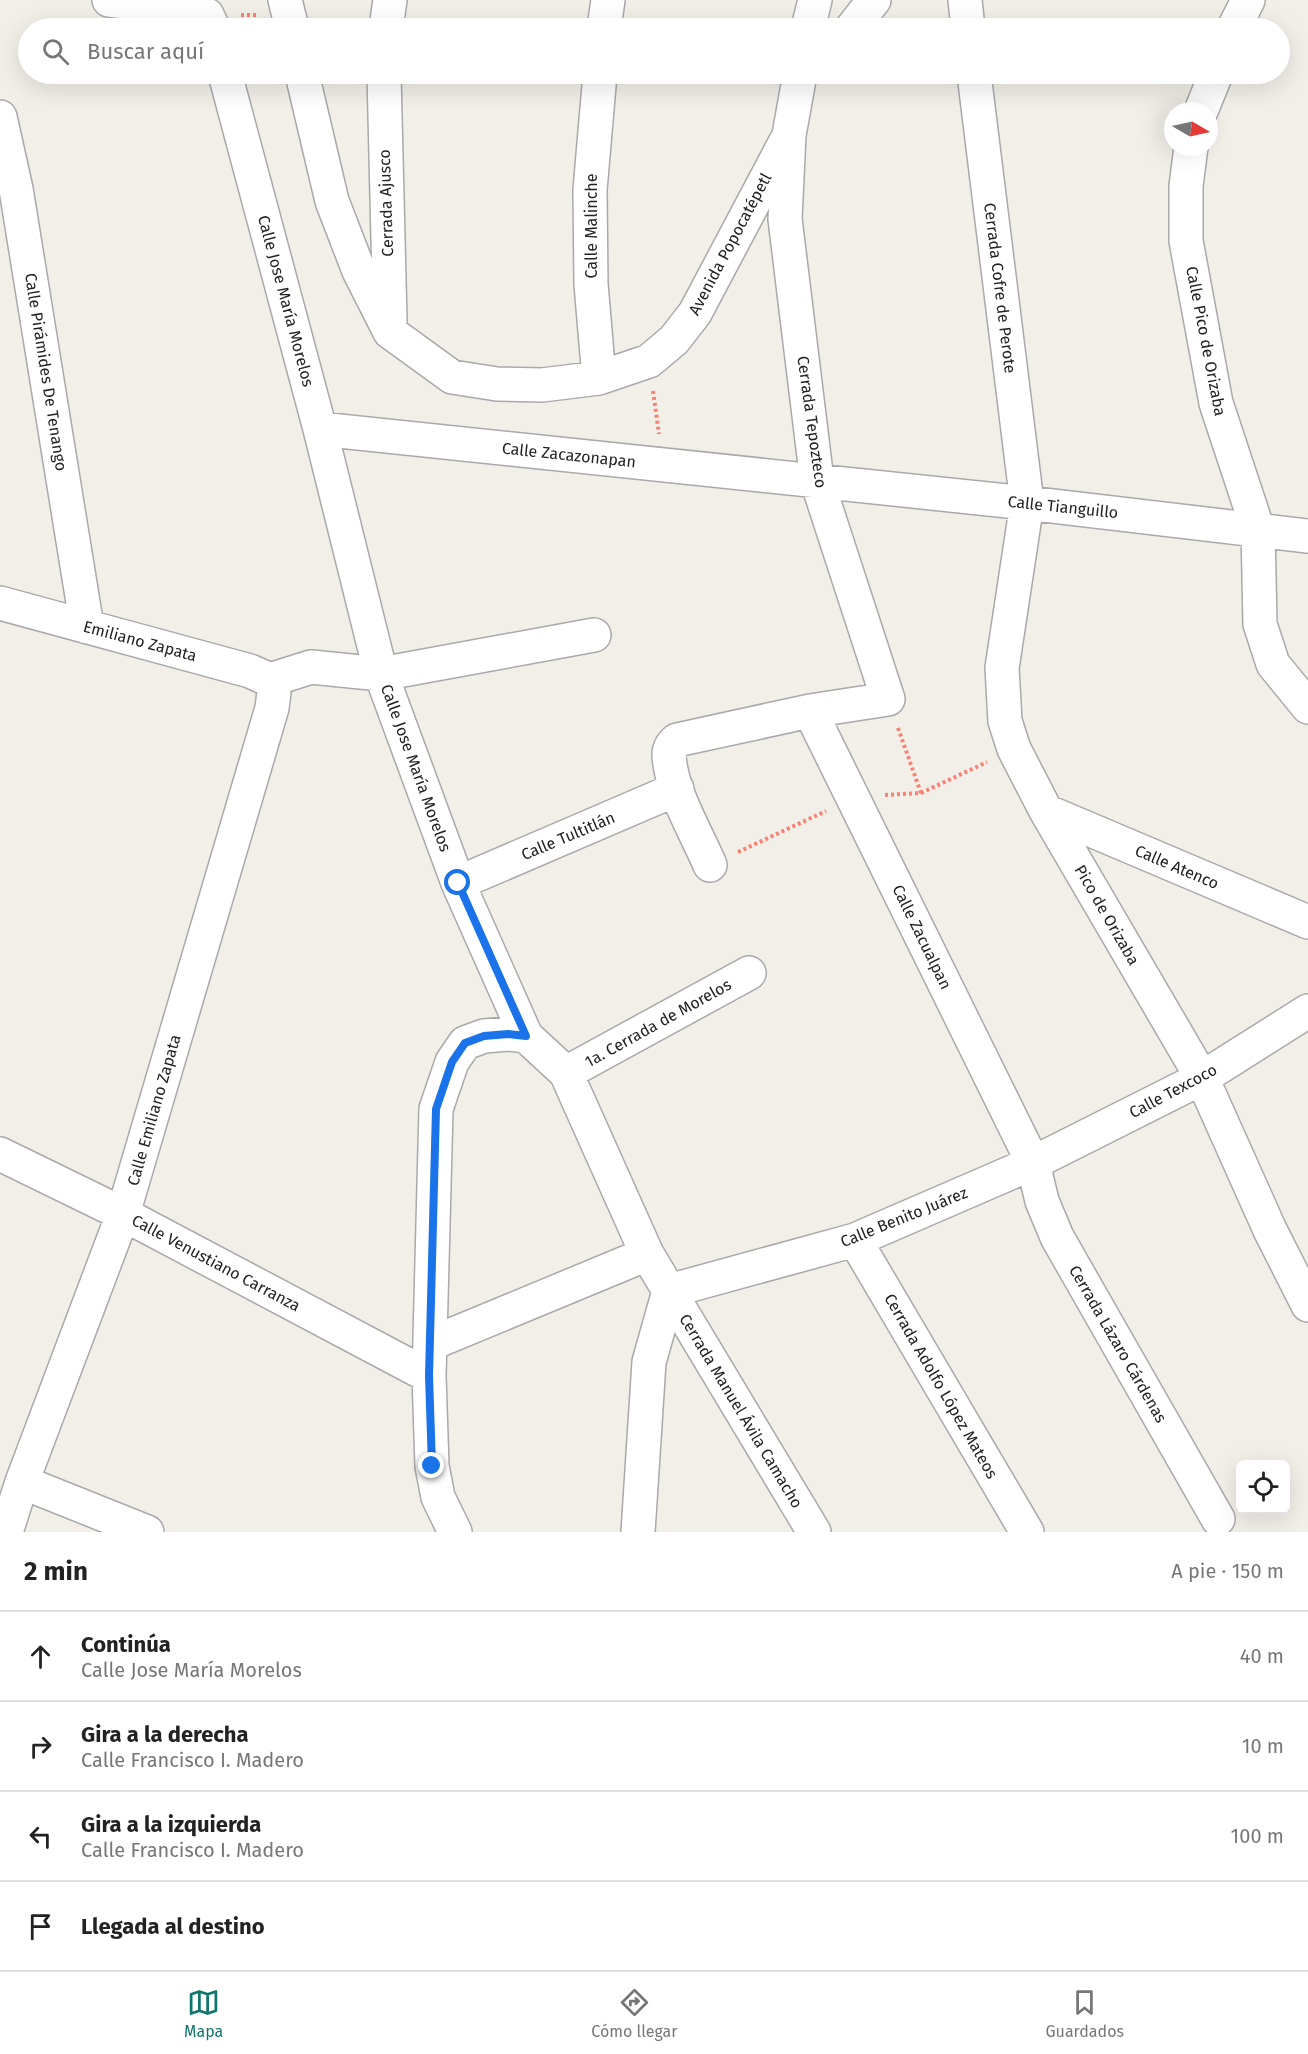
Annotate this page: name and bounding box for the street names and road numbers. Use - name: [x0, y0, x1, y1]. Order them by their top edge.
- street label: Cerrada Ajusco: [375, 149, 397, 257]
- street label: Avenida Popocatépetl: [685, 169, 776, 318]
- street label: Calle Malinche: [582, 174, 601, 278]
- street label: Cerrada Cofre de Perote: [980, 202, 1020, 374]
- street label: Calle Jose María Morelos: [254, 213, 318, 389]
- street label: Calle Pico de Orizaba: [1182, 265, 1230, 417]
- street label: Calle Pirámides De Tenango: [21, 272, 71, 472]
- street label: Cerrada Tepozteco: [793, 355, 831, 489]
- street label: Calle Zacazonapan: [501, 439, 637, 471]
- street label: Calle Tianguillo: [1007, 492, 1119, 522]
- street label: Emiliano Zapata: [81, 617, 199, 665]
- street label: Calle Jose María Morelos: [377, 682, 455, 854]
- street label: Calle Tultitlán: [518, 808, 618, 864]
- street label: Calle Atenco: [1132, 841, 1222, 893]
- street label: Pico de Orizaba: [1071, 862, 1143, 968]
- street label: Calle Zacualpan: [889, 882, 955, 992]
- street label: 1a. Cerrada de Morelos: [582, 975, 734, 1071]
- street label: Calle Emiliano Zapata: [123, 1032, 185, 1188]
- street label: Calle Texcoco: [1126, 1060, 1220, 1122]
- street label: Calle Benito Juárez: [838, 1183, 970, 1251]
- street label: Calle Venustiano Carranza: [129, 1211, 303, 1315]
- street label: Cerrada Lázaro Cárdenas: [1065, 1262, 1171, 1426]
- street label: Cerrada Adolfo López Mateos: [880, 1290, 1002, 1482]
- street label: Cerrada Manuel Ávila Camacho: [675, 1310, 807, 1512]

